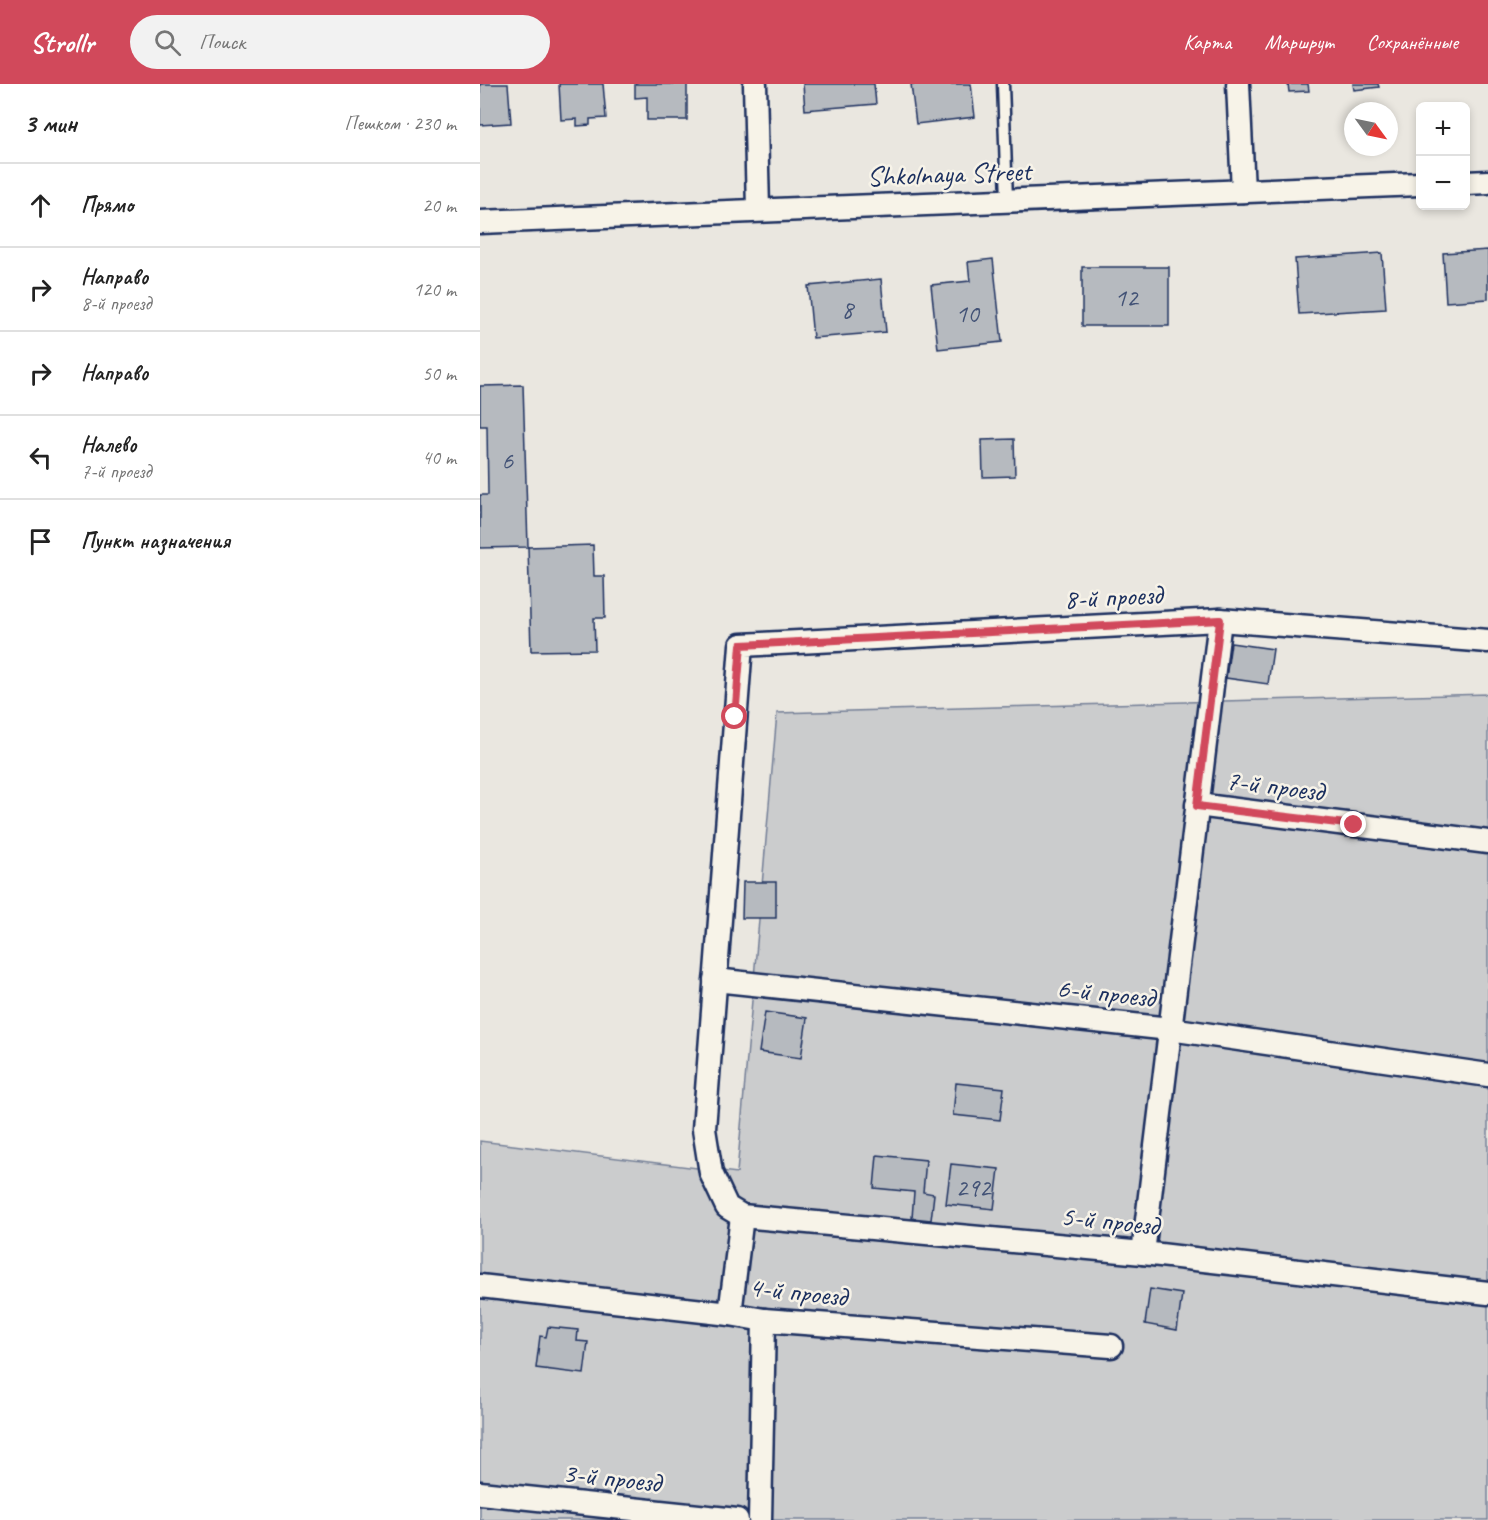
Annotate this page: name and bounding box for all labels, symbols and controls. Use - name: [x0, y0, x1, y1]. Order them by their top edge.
- search box: [130, 15, 550, 69]
- text: Strollr: [30, 25, 94, 60]
- icon: search: [151, 26, 184, 59]
- text: Поиск: [199, 28, 245, 56]
- text: Карта: [1183, 29, 1232, 55]
- text: Маршрут: [1265, 29, 1334, 55]
- text: Сохранённые: [1367, 29, 1458, 55]
- north arrow: [1344, 102, 1398, 156]
- map controls: [1416, 102, 1470, 210]
- button: +: [1416, 102, 1470, 156]
- text: 3 мин: [24, 107, 77, 140]
- text: Пешком · 230 m: [344, 111, 456, 136]
- street label: Shkolnaya Street: [866, 153, 1034, 194]
- button: −: [1416, 156, 1470, 210]
- icon: ahead: [24, 189, 57, 222]
- text: Прямо: [81, 191, 133, 219]
- text: 20 m: [422, 193, 456, 218]
- text: Направо: [81, 263, 148, 291]
- icon: right: [24, 273, 57, 306]
- text: 120 m: [413, 277, 456, 302]
- house number: 12: [1114, 281, 1140, 314]
- text: 8-й проезд: [81, 291, 151, 316]
- house number: 8: [841, 293, 855, 326]
- house number: 10: [955, 297, 981, 330]
- icon: right: [24, 357, 57, 390]
- text: Направо: [81, 359, 148, 387]
- text: 50 m: [422, 361, 456, 386]
- text: Налево: [81, 431, 137, 459]
- icon: left: [24, 441, 57, 474]
- house number: 6: [501, 444, 514, 477]
- text: 40 m: [422, 445, 456, 470]
- text: 7-й проезд: [81, 459, 151, 484]
- icon: arrive: [24, 525, 57, 558]
- text: Пункт назначения: [81, 527, 230, 555]
- street label: 8-й проезд: [1063, 576, 1166, 617]
- route start: [721, 703, 747, 729]
- street label: 7-й проезд: [1224, 762, 1329, 809]
- route end: [1340, 811, 1366, 837]
- street label: 6-й проезд: [1055, 970, 1160, 1015]
- house number: 292: [955, 1171, 993, 1204]
- street label: 5-й проезд: [1059, 1198, 1164, 1243]
- street label: 4-й проезд: [747, 1269, 852, 1314]
- street label: 3-й проезд: [561, 1455, 666, 1500]

